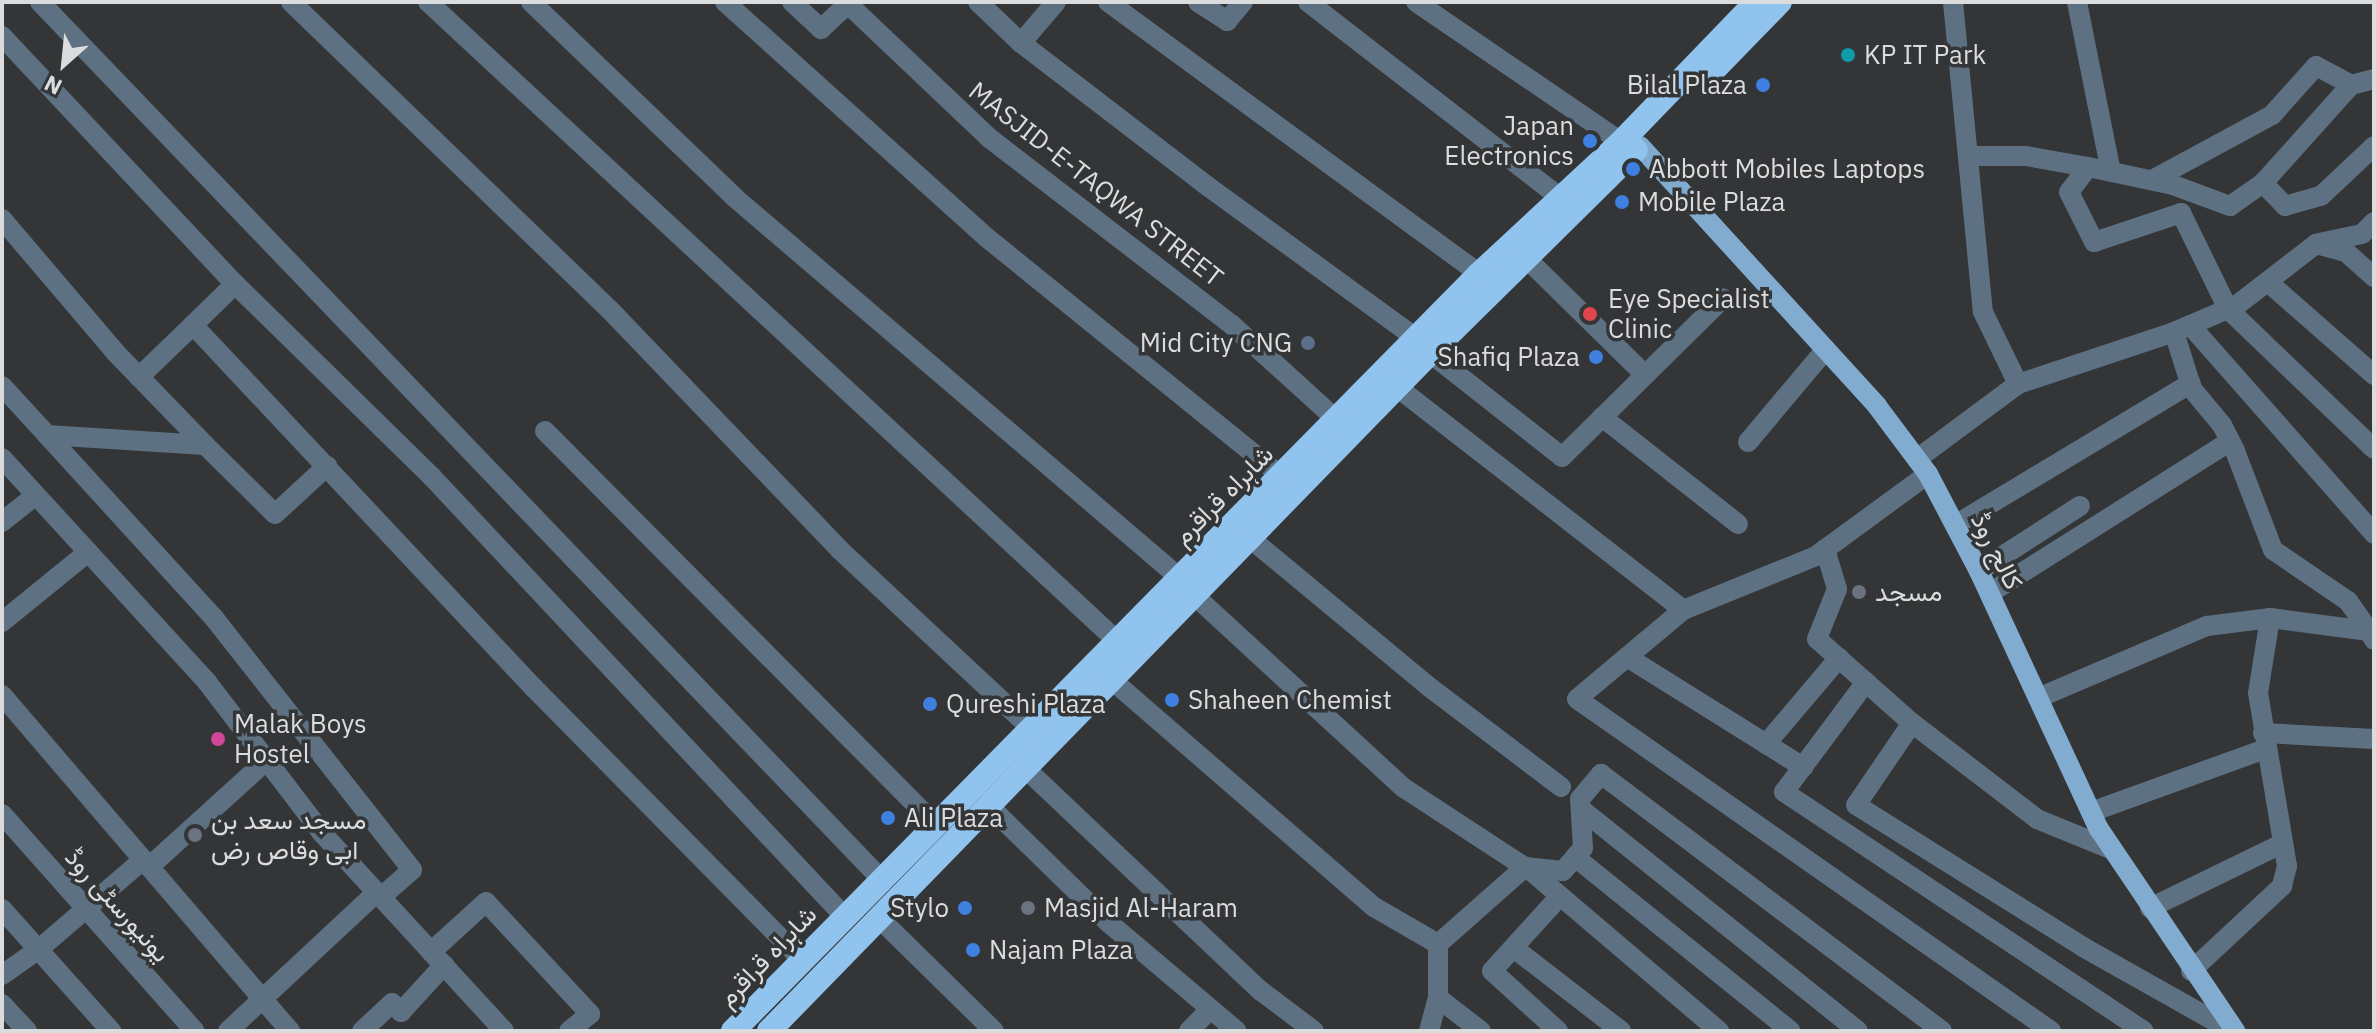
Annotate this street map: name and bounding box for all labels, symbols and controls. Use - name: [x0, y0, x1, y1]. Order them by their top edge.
- north arrow: [24, 24, 104, 104]
- place label: KP IT Park: [1864, 39, 1986, 71]
- marker: KP IT Park: [1839, 46, 1857, 64]
- text: N: [39, 69, 67, 102]
- place label: Bilal Plaza: [1627, 69, 1747, 101]
- street label: MASJID-E-TAQWA STREET: [963, 75, 1229, 293]
- marker: Bilal Plaza: [1754, 76, 1772, 94]
- place label: Japan Electronics: [1444, 110, 1574, 172]
- marker: Japan Electronics: [1581, 132, 1599, 150]
- place label: Abbott Mobiles Laptops: [1649, 153, 1925, 185]
- marker: Abbott Mobiles Laptops: [1624, 160, 1642, 178]
- place label: Mobile Plaza: [1638, 186, 1785, 218]
- marker: Mobile Plaza: [1613, 193, 1631, 211]
- place label: Eye Specialist Clinic: [1608, 283, 1770, 344]
- marker: Eye Specialist Clinic: [1579, 303, 1601, 325]
- place label: Mid City CNG: [1140, 327, 1292, 359]
- marker: Mid City CNG: [1299, 334, 1317, 352]
- place label: Shafiq Plaza: [1438, 341, 1580, 373]
- marker: Shafiq Plaza: [1587, 348, 1605, 366]
- street label: شاہراہ قراقرم: [1166, 438, 1280, 552]
- street label: کالج روڈ: [1964, 507, 2030, 595]
- place label: مسجد: [1875, 576, 1942, 608]
- marker: مسجد: [1850, 583, 1868, 601]
- place label: Shaheen Chemist: [1188, 684, 1392, 716]
- place label: Qureshi Plaza: [946, 688, 1106, 720]
- marker: Shaheen Chemist: [1163, 691, 1181, 709]
- marker: Qureshi Plaza: [921, 695, 939, 713]
- place label: Malak Boys Hostel: [234, 708, 367, 770]
- marker: Malak Boys Hostel: [209, 730, 227, 748]
- place label: Ali Plaza: [904, 802, 1003, 834]
- place label: مسجد سعد بن ابی وقاص رض: [211, 804, 366, 866]
- marker: Ali Plaza: [879, 809, 897, 827]
- marker: مسجد سعد بن ابی وقاص رض: [186, 826, 204, 844]
- street label: یونیورسٹی روڈ: [59, 842, 177, 968]
- place label: Stylo: [890, 892, 949, 924]
- place label: Masjid Al-Haram: [1044, 892, 1238, 924]
- street label: شاہراہ قراقرم: [711, 899, 823, 1013]
- marker: Stylo: [956, 899, 974, 917]
- marker: Masjid Al-Haram: [1019, 899, 1037, 917]
- place label: Najam Plaza: [989, 934, 1133, 966]
- marker: Najam Plaza: [964, 941, 982, 959]

